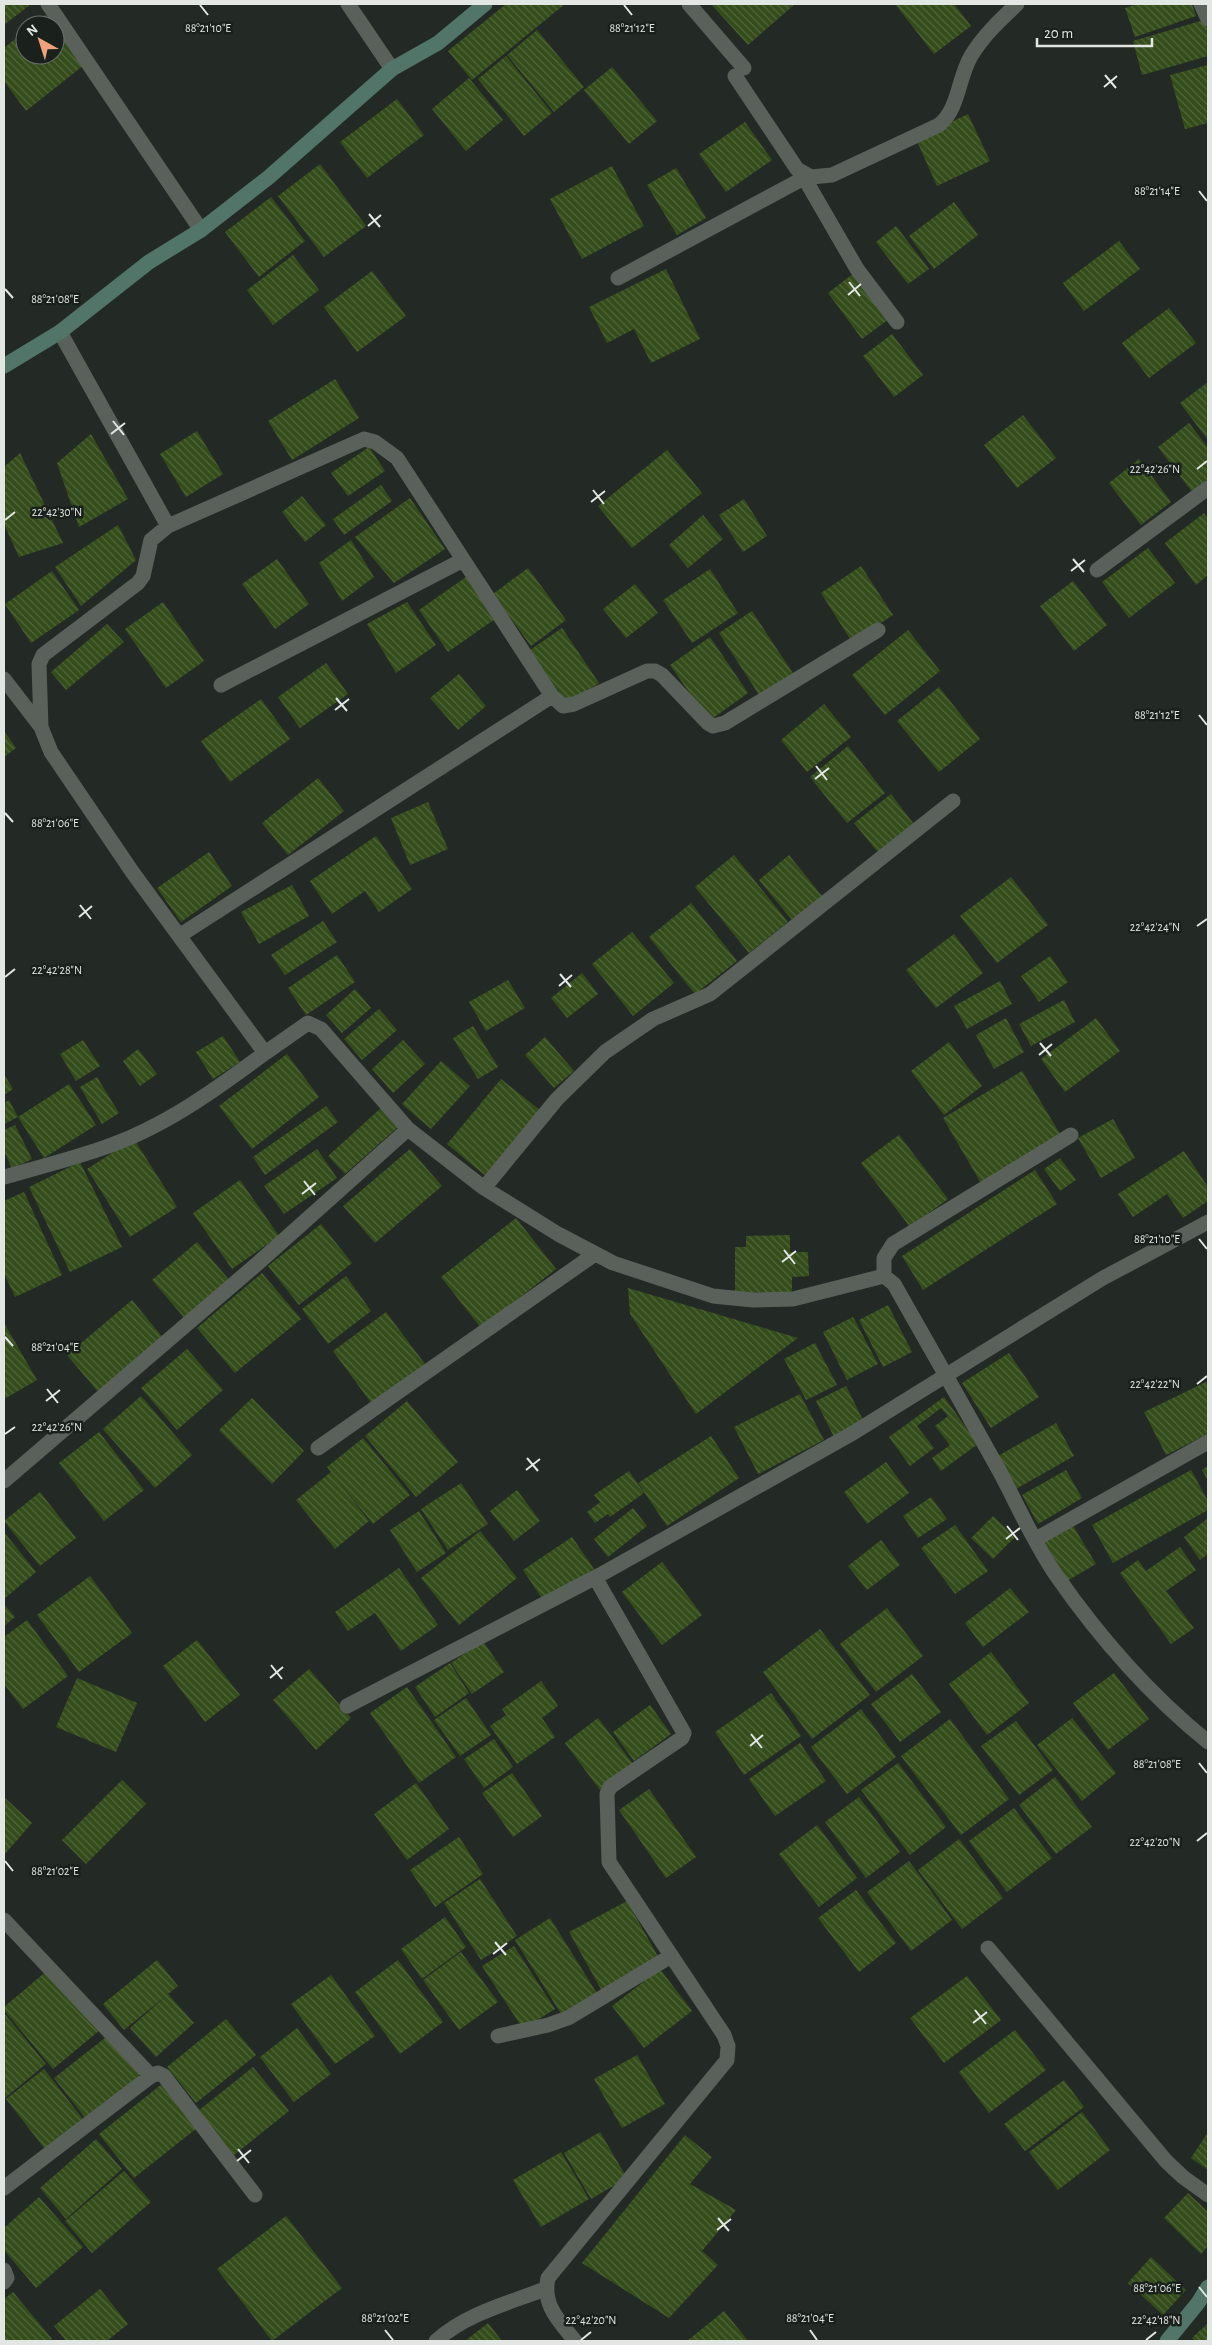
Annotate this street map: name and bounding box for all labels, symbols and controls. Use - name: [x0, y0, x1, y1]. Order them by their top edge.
- north arrow: [15, 15, 65, 65]
- scale bar: [1037, 15, 1152, 47]
- text: N: [24, 22, 41, 39]
- text: 88°21'10"E: [185, 22, 231, 34]
- text: 88°21'12"E: [609, 22, 655, 34]
- text: 20 m: [1044, 26, 1073, 41]
- text: 88°21'14"E: [1134, 185, 1180, 197]
- text: 88°21'08"E: [31, 293, 79, 305]
- text: 22°42'26"N: [1130, 463, 1180, 475]
- text: 22°42'30"N: [32, 506, 82, 518]
- text: 88°21'12"E: [1134, 709, 1180, 721]
- text: 88°21'06"E: [31, 817, 79, 829]
- text: 22°42'24"N: [1130, 921, 1180, 933]
- text: 22°42'28"N: [32, 964, 82, 976]
- text: 88°21'10"E: [1134, 1233, 1180, 1245]
- text: 88°21'04"E: [31, 1341, 79, 1353]
- text: 22°42'22"N: [1130, 1378, 1180, 1390]
- text: 22°42'26"N: [32, 1421, 82, 1433]
- text: 88°21'08"E: [1133, 1758, 1181, 1770]
- text: 22°42'20"N: [1129, 1836, 1181, 1848]
- text: 88°21'02"E: [31, 1865, 79, 1877]
- text: 88°21'06"E: [1133, 2282, 1181, 2294]
- text: 88°21'02"E: [361, 2312, 409, 2324]
- text: 88°21'04"E: [786, 2312, 834, 2324]
- text: 22°42'20"N: [565, 2314, 617, 2326]
- text: 22°42'18"N: [1131, 2314, 1181, 2326]

